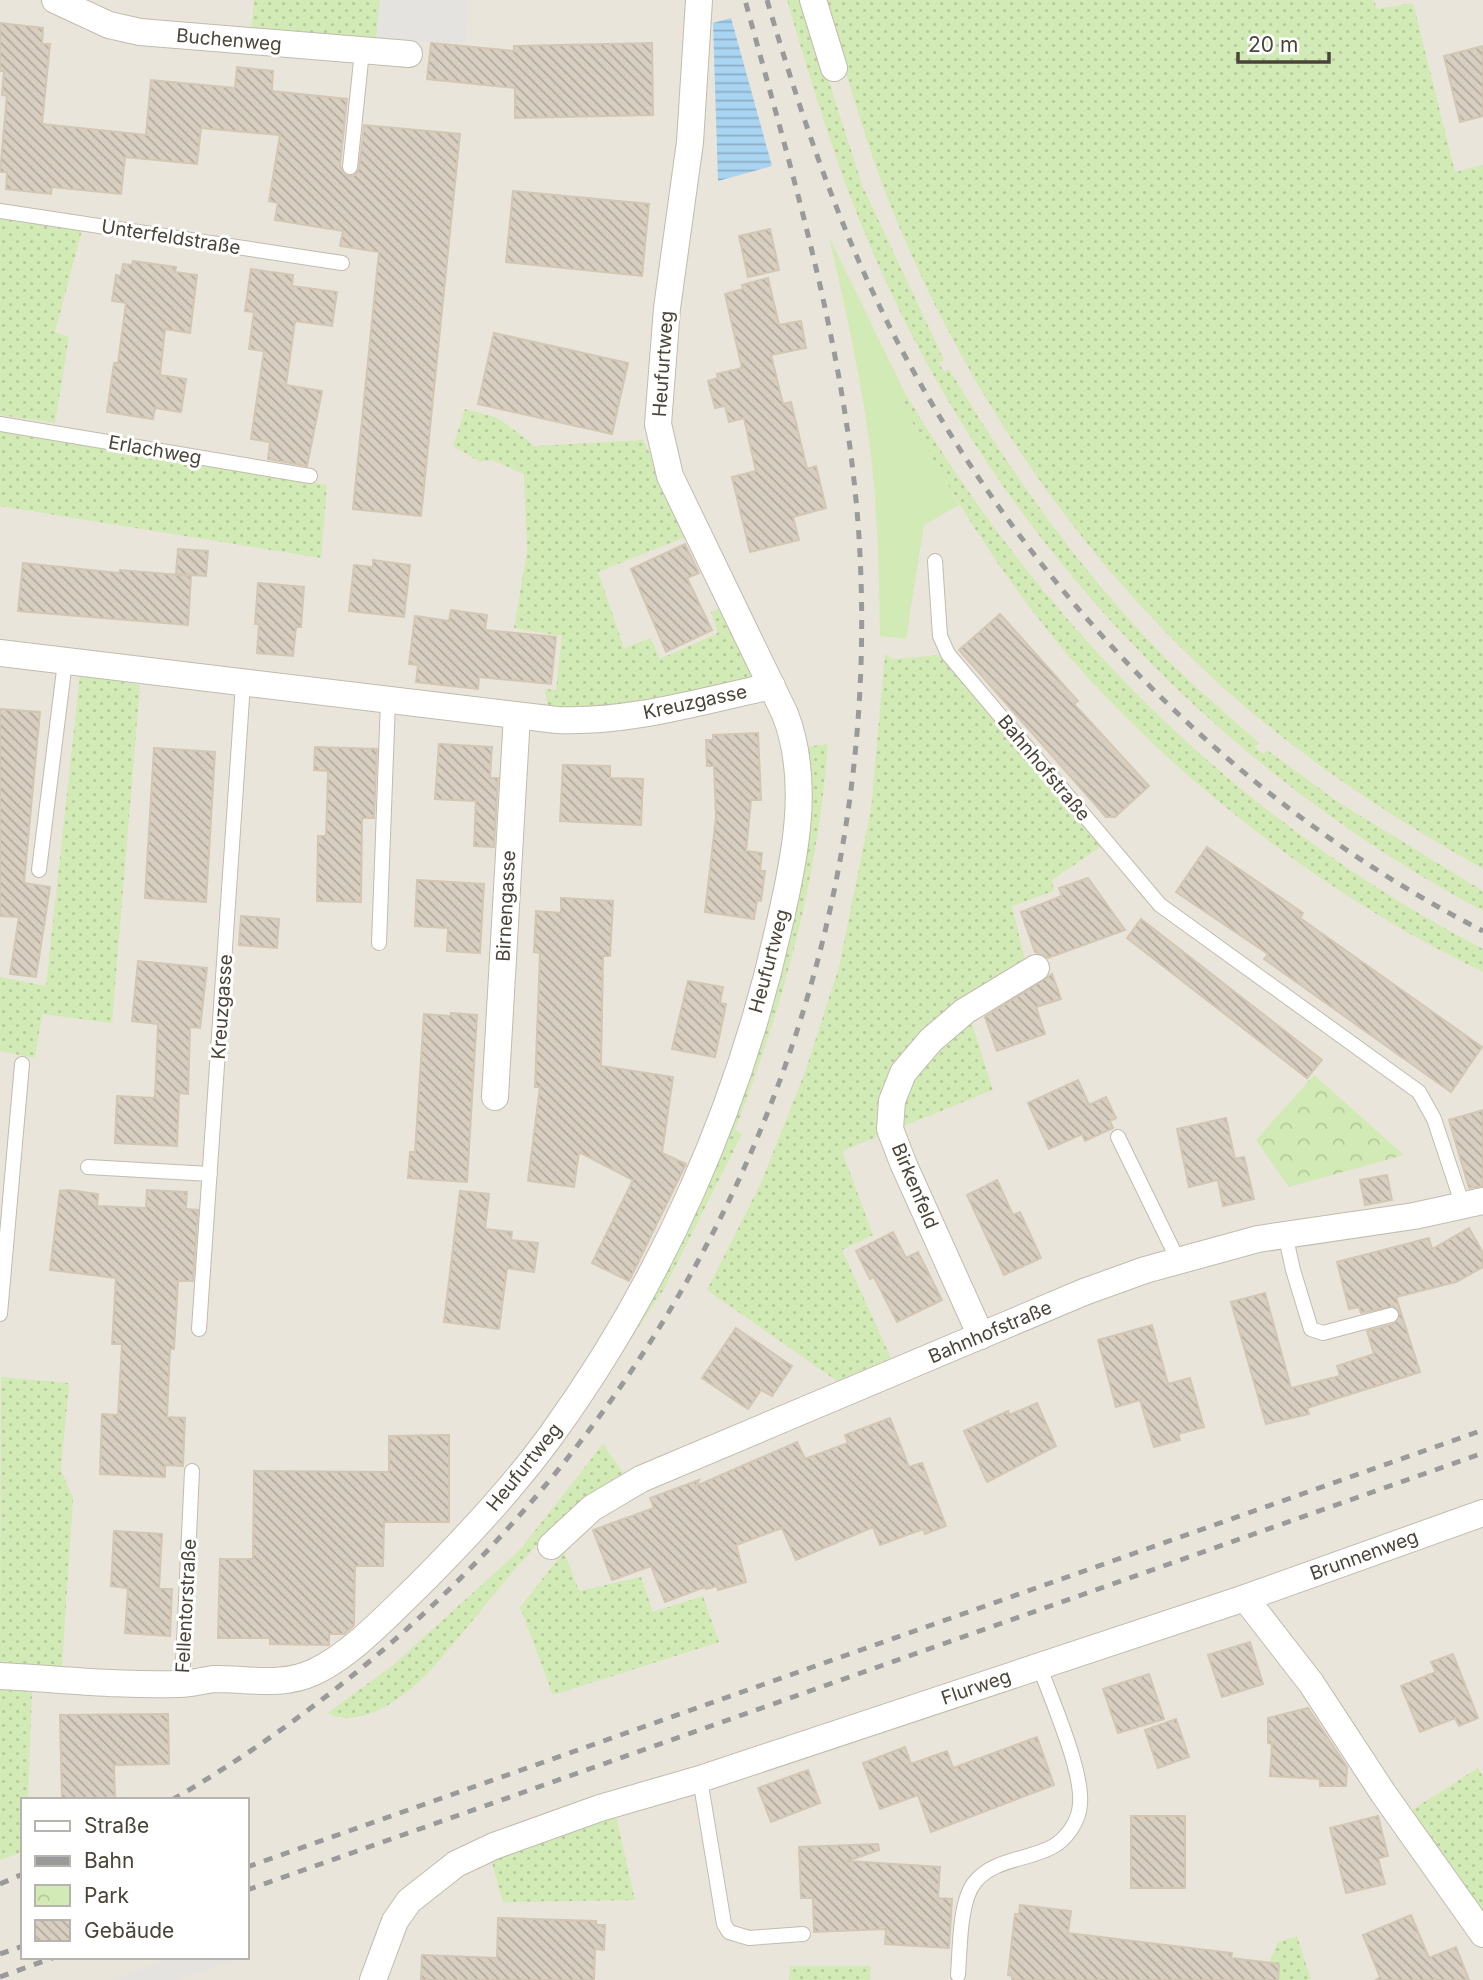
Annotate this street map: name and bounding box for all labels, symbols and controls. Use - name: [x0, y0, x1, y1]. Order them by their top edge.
- scale bar: [1238, 21, 1329, 65]
- street label: Buchenweg: [175, 24, 283, 56]
- text: 20 m: [1248, 32, 1298, 57]
- street label: Unterfeldstraße: [100, 215, 242, 259]
- street label: Heufurtweg: [648, 310, 678, 418]
- street label: Erlachweg: [107, 430, 203, 470]
- street label: Kreuzgasse: [641, 680, 749, 724]
- street label: Bahnhofstraße: [993, 710, 1095, 826]
- street label: Birnengasse: [492, 850, 520, 962]
- street label: Heufurtweg: [744, 907, 794, 1015]
- street label: Kreuzgasse: [207, 954, 237, 1060]
- street label: Birkenfeld: [887, 1140, 943, 1232]
- street label: Bahnhofstraße: [925, 1296, 1055, 1368]
- street label: Heufurtweg: [482, 1418, 566, 1516]
- street label: Brunnenweg: [1307, 1525, 1421, 1585]
- street label: Fellentorstraße: [171, 1538, 201, 1674]
- street label: Flurweg: [938, 1664, 1014, 1710]
- legend: [21, 1798, 248, 1959]
- text: Straße: [84, 1813, 149, 1838]
- text: Bahn: [84, 1848, 134, 1873]
- text: Park: [84, 1883, 129, 1908]
- text: Gebäude: [84, 1918, 174, 1943]

